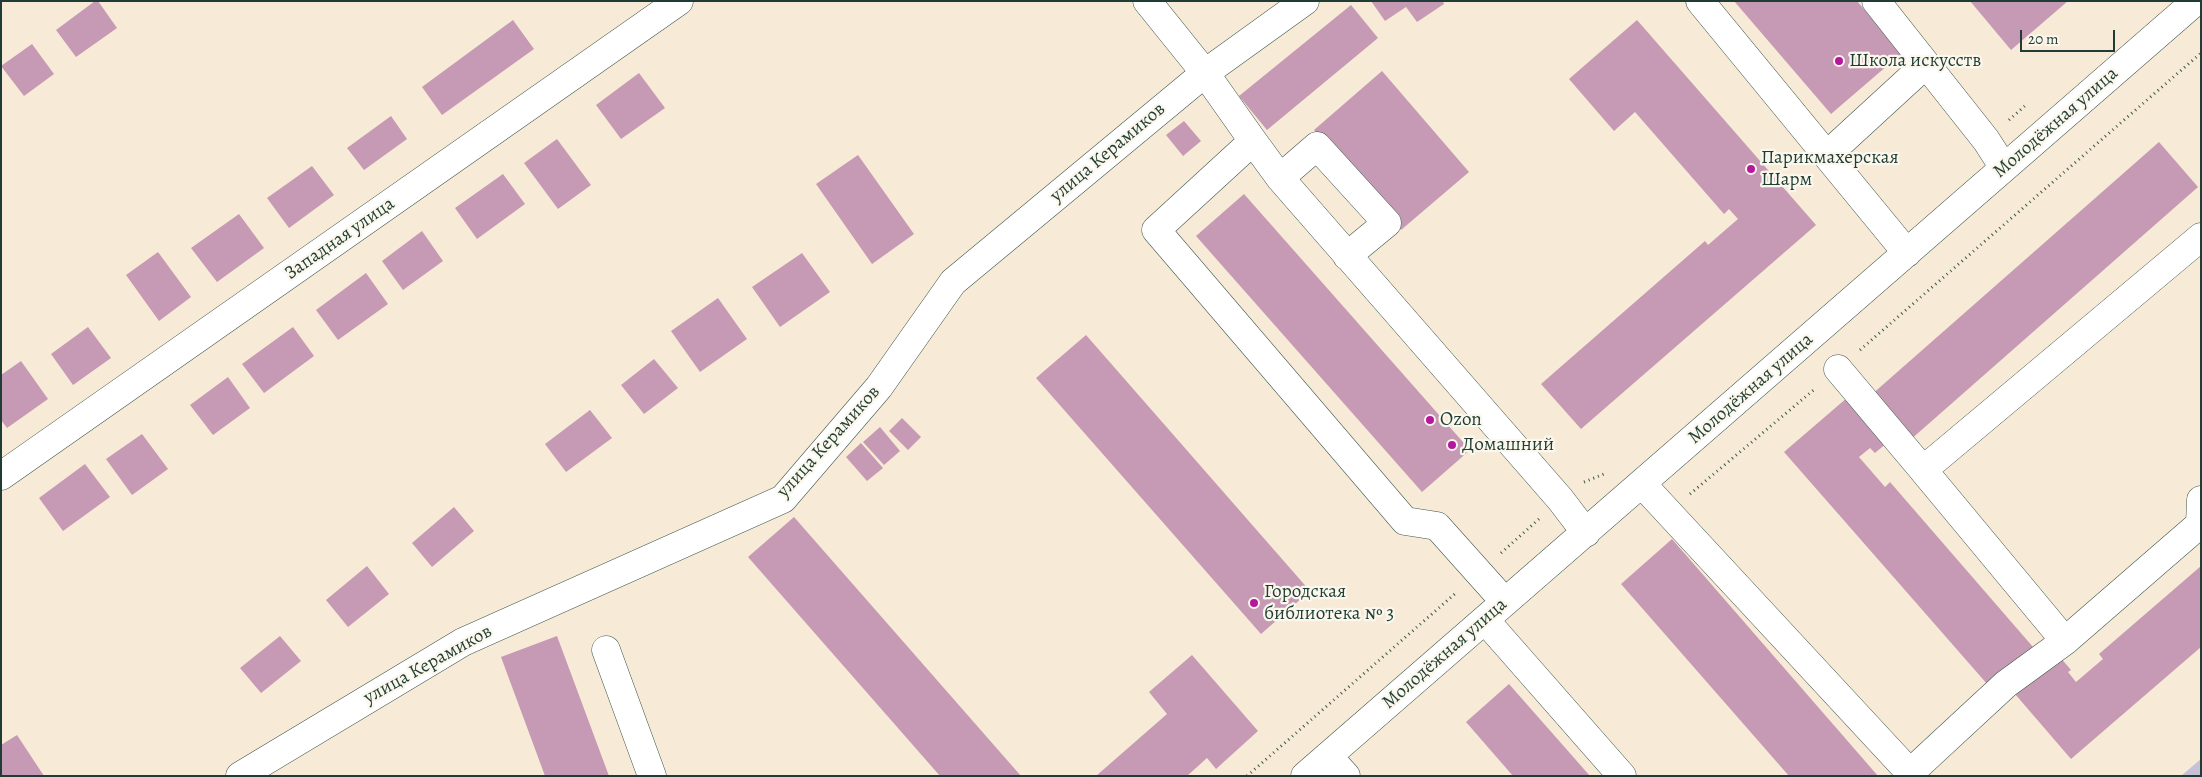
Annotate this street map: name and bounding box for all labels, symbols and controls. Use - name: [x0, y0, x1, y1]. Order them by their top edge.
- scale bar: [2022, 20, 2117, 52]
- text: 20 m: [2028, 29, 2059, 49]
- place label: Школа искусств: [1849, 50, 1981, 72]
- marker: Школа искусств: [1833, 55, 1845, 67]
- street label: Молодёжная улица: [1989, 63, 2123, 183]
- street label: улица Керамиков: [1046, 98, 1170, 208]
- place label: Парикмахерская Шарм: [1761, 147, 1899, 191]
- marker: Парикмахерская Шарм: [1745, 163, 1757, 175]
- street label: Западная улица: [281, 193, 399, 285]
- street label: Молодёжная улица: [1684, 329, 1818, 449]
- street label: улица Керамиков: [773, 381, 885, 503]
- place label: Ozon: [1440, 409, 1482, 431]
- marker: Ozon: [1424, 414, 1436, 426]
- place label: Домашний: [1462, 434, 1554, 456]
- marker: Домашний: [1446, 439, 1458, 451]
- place label: Городская библиотека № 3: [1264, 581, 1394, 625]
- street label: Молодёжная улица: [1378, 594, 1512, 714]
- marker: Городская библиотека № 3: [1248, 597, 1260, 609]
- street label: улица Керамиков: [360, 620, 496, 710]

